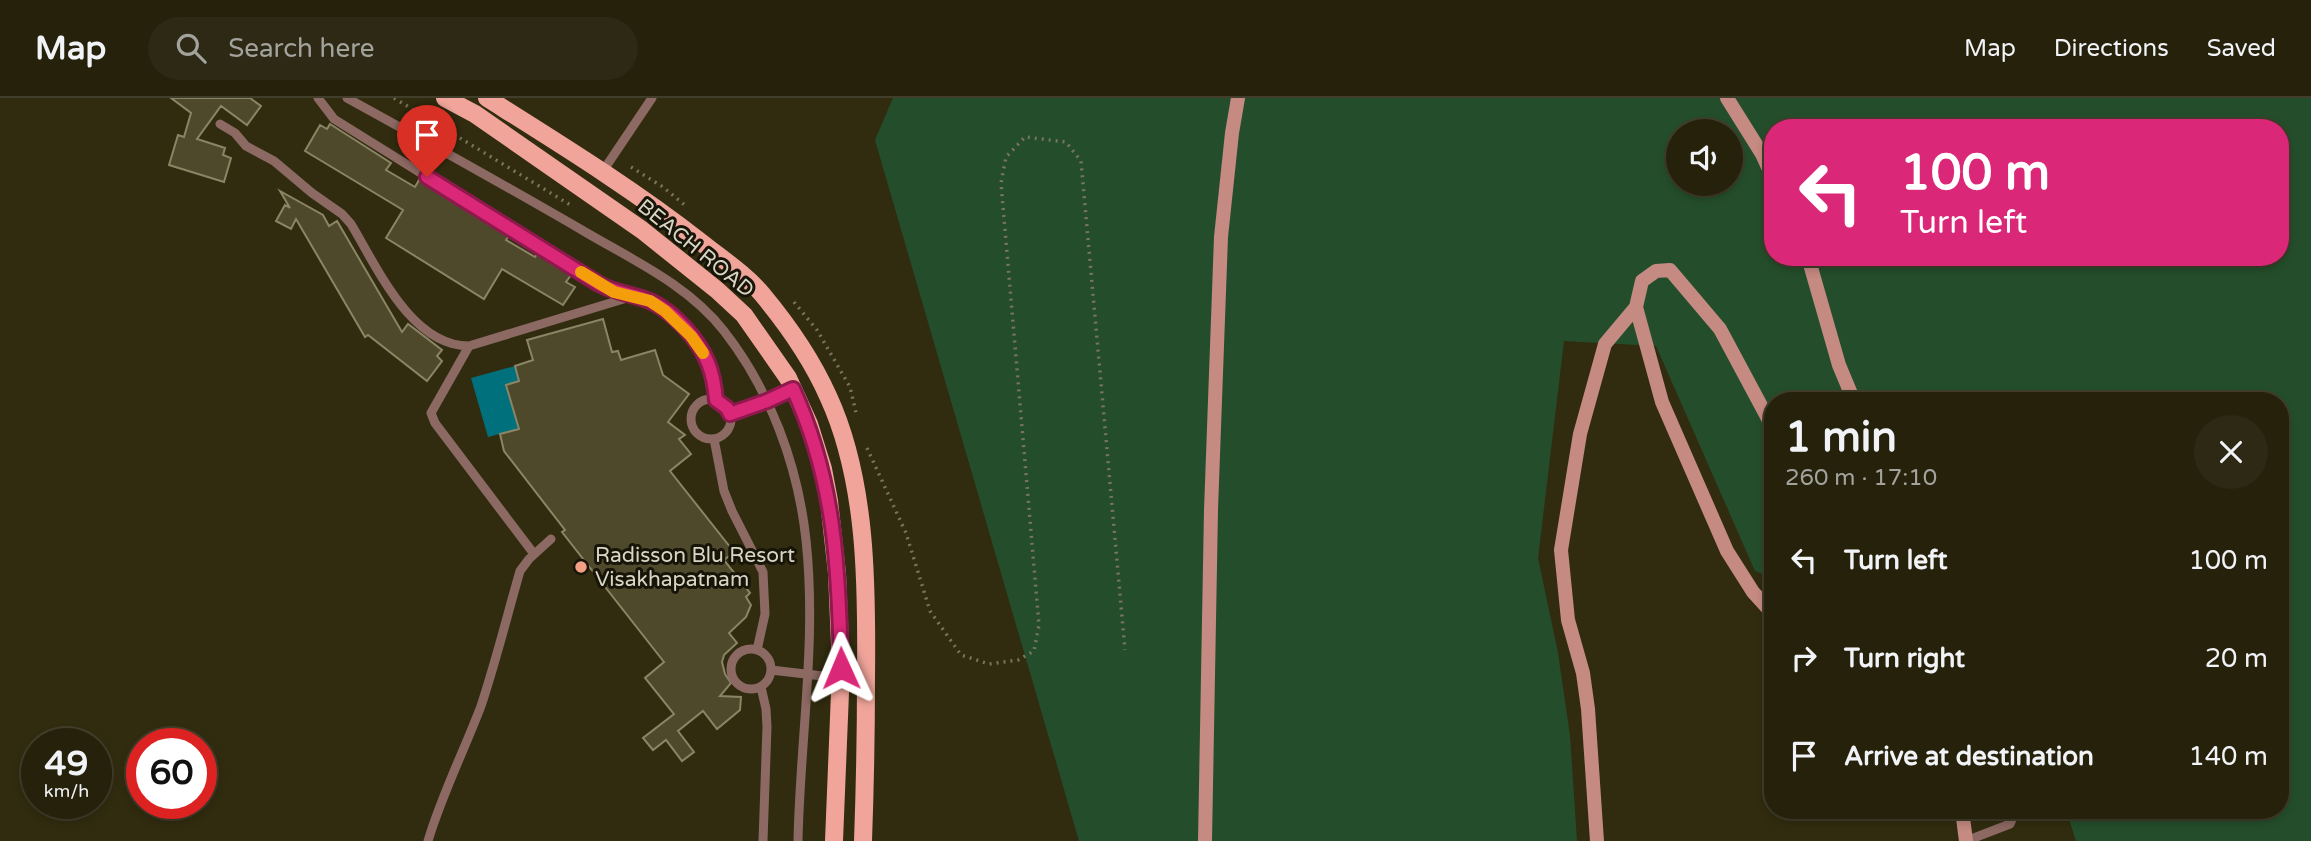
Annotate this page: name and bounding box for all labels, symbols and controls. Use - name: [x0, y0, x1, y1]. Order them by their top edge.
- search box: [148, 17, 638, 80]
- text: Map: [35, 29, 106, 68]
- icon: search: [172, 29, 210, 67]
- text: Search here: [228, 33, 374, 64]
- text: Map: [1964, 34, 2016, 63]
- text: Directions: [2054, 34, 2169, 63]
- text: Saved: [2207, 34, 2276, 63]
- pin: [397, 105, 457, 177]
- icon: arrive: [408, 116, 446, 154]
- map controls: [1666, 119, 1743, 196]
- button: sound: [1666, 119, 1743, 196]
- text: 100 m: [1900, 144, 2050, 203]
- icon: left: [1785, 147, 1876, 238]
- street label: BEACH ROAD: [633, 194, 759, 303]
- text: Turn left: [1900, 204, 2027, 242]
- text: 1 min: [1785, 412, 1897, 463]
- button: close: [2194, 415, 2268, 489]
- text: 260 m · 17:10: [1785, 464, 1937, 492]
- icon: left: [1785, 541, 1823, 579]
- place label: Radisson Blu Resort Visakhapatnam: [595, 543, 795, 592]
- text: Turn left: [1844, 545, 1947, 576]
- text: 100 m: [2188, 545, 2268, 576]
- marker: Radisson Blu Resort Visakhapatnam: [573, 559, 589, 575]
- position arrow: [804, 631, 878, 705]
- icon: right: [1785, 639, 1823, 677]
- text: Turn right: [1844, 643, 1965, 674]
- text: 20 m: [2205, 643, 2268, 674]
- speed limit sign: 60: [126, 728, 217, 819]
- icon: arrive: [1785, 737, 1823, 775]
- text: Arrive at destination: [1844, 741, 2094, 772]
- text: 140 m: [2188, 741, 2268, 772]
- text: 49: [45, 743, 88, 785]
- text: km/h: [44, 780, 89, 802]

